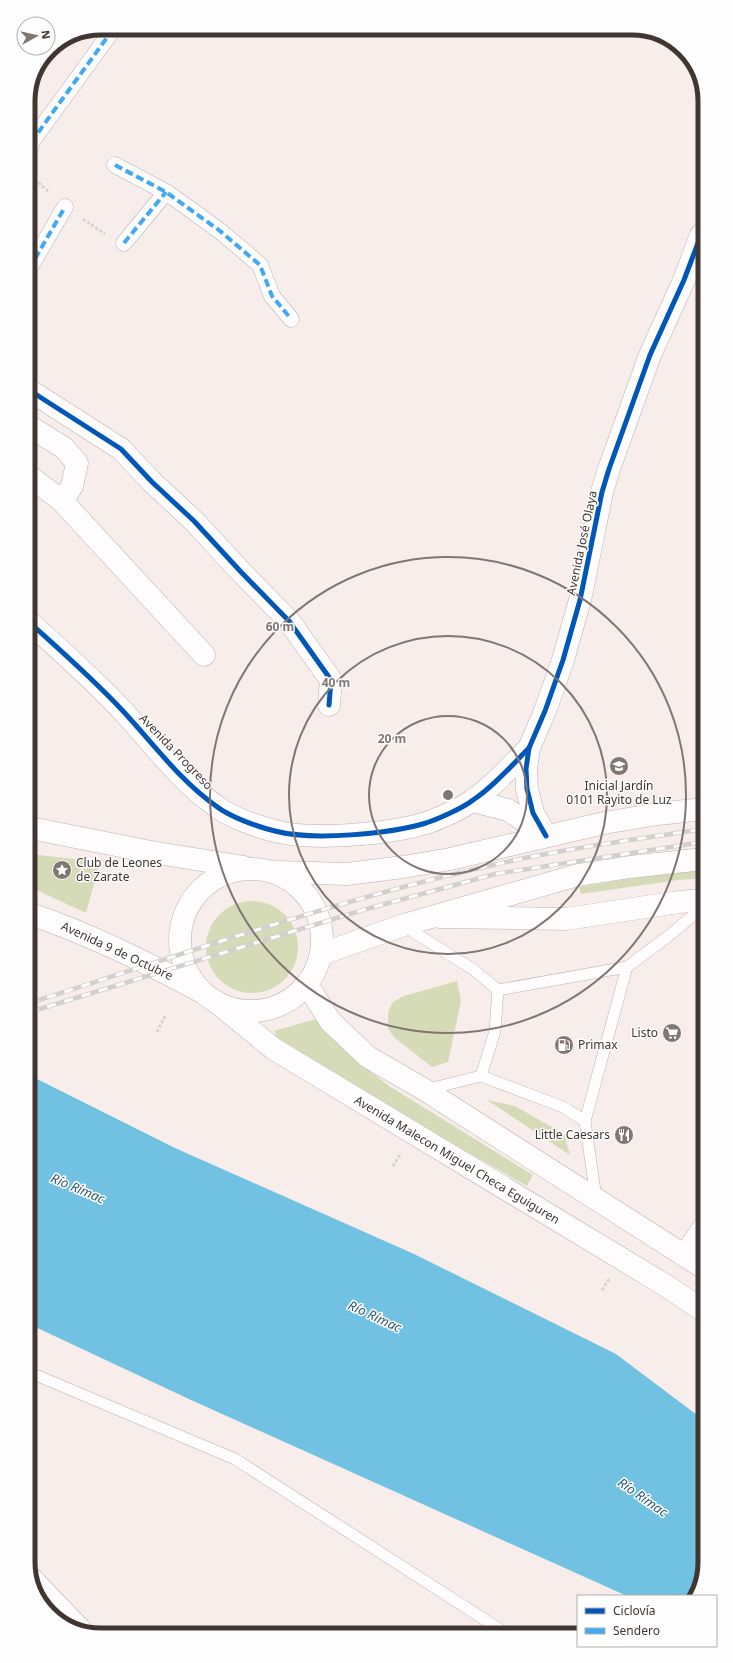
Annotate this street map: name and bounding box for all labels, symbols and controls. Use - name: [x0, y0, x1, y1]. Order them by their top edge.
- north arrow: [16, 16, 56, 56]
- text: N: [38, 29, 54, 40]
- street label: Avenida José Olaya: [562, 489, 601, 597]
- text: 60 m: [266, 618, 294, 635]
- text: 40 m: [322, 674, 350, 691]
- street label: Avenida Progreso: [136, 710, 217, 793]
- text: 20 m: [378, 730, 406, 747]
- school or university icon: Inicial Jardín 0101 Rayito de Luz: [608, 755, 630, 777]
- place label: Inicial Jardín 0101 Rayito de Luz: [566, 777, 672, 808]
- centre of rings: [441, 788, 455, 802]
- place label: Club de Leones de Zarate: [76, 854, 162, 885]
- place icon: Club de Leones de Zarate: [51, 859, 73, 881]
- street label: Avenida 9 de Octubre: [59, 917, 176, 984]
- supermarket icon: Listo: [661, 1022, 683, 1044]
- place label: Listo: [631, 1024, 658, 1041]
- fuel station icon: Primax: [553, 1034, 575, 1056]
- place label: Primax: [578, 1036, 618, 1053]
- street label: Avenida Malecon Miguel Checa Eguiguren: [351, 1091, 563, 1228]
- restaurant icon: Little Caesars: [613, 1124, 635, 1146]
- place label: Little Caesars: [535, 1126, 610, 1143]
- water label: Río Rímac: [48, 1169, 108, 1207]
- water label: Río Rímac: [345, 1296, 405, 1336]
- water label: Río Rímac: [615, 1473, 672, 1521]
- legend: [577, 1595, 717, 1647]
- text: Ciclovía: [613, 1602, 655, 1619]
- text: Sendero: [613, 1622, 660, 1639]

